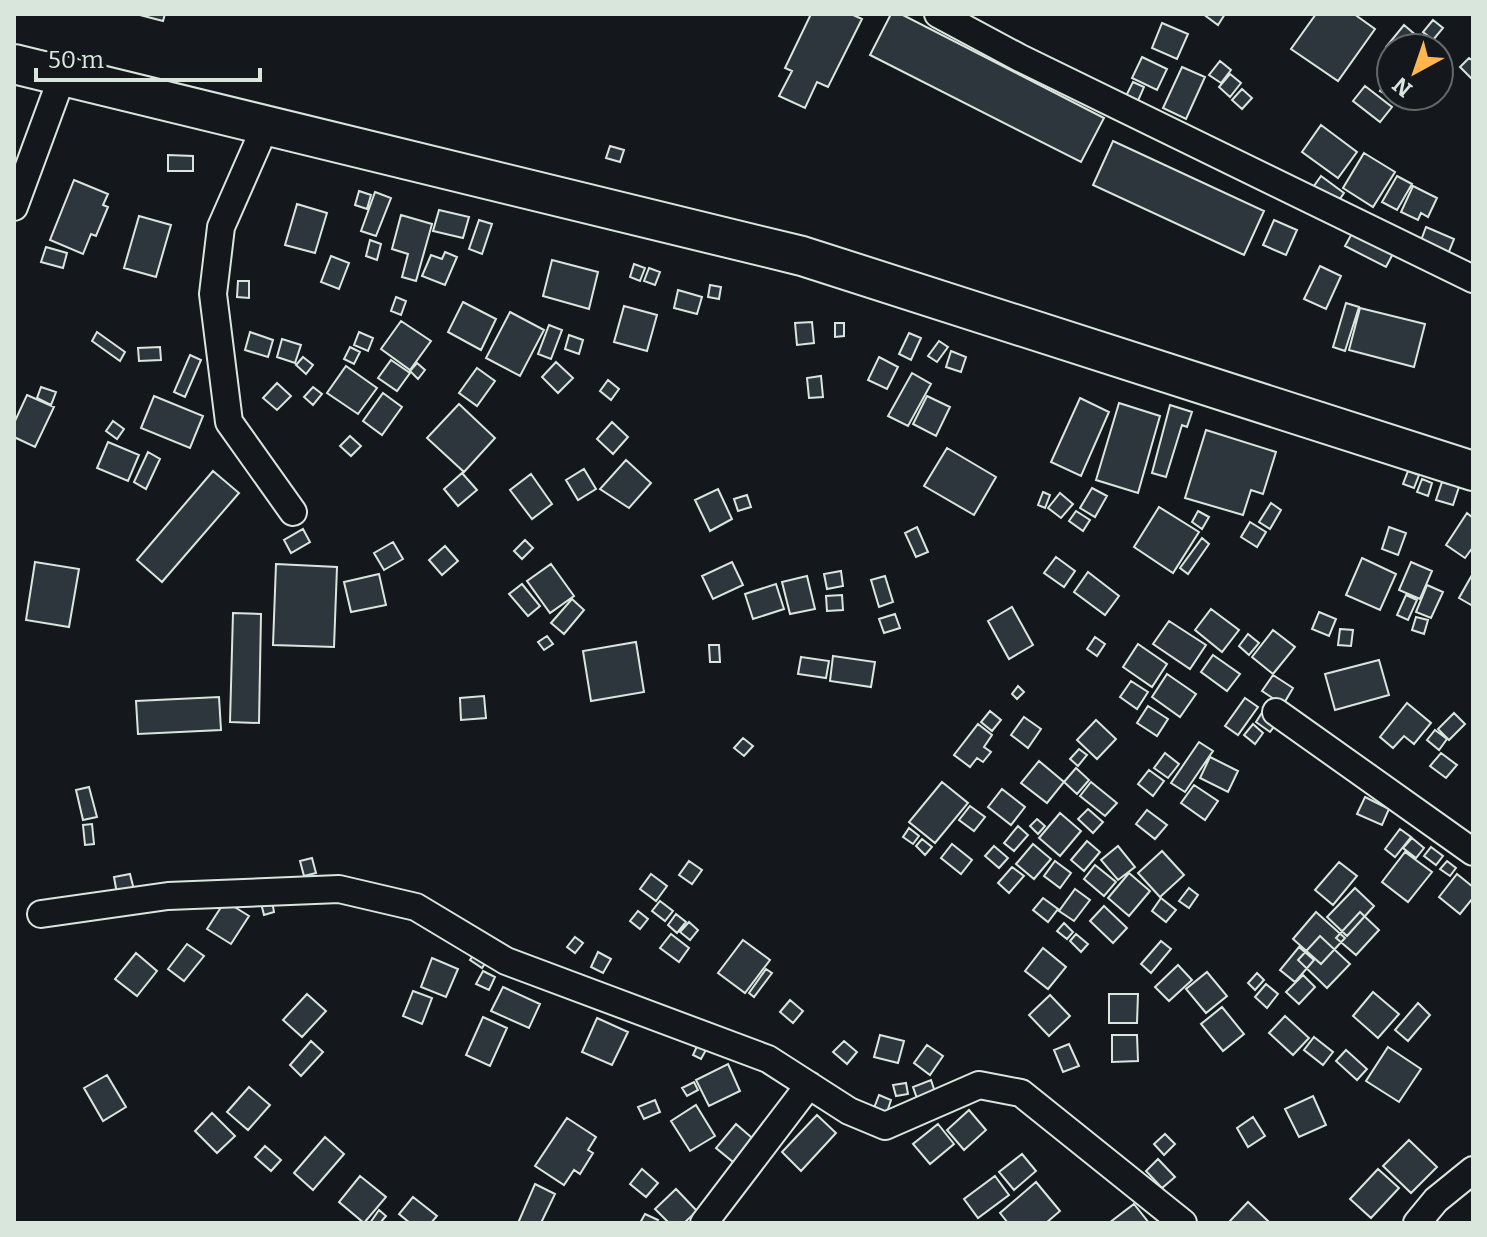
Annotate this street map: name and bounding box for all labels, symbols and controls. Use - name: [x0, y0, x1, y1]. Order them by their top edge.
- scale bar: [36, 32, 260, 82]
- north arrow: [1375, 32, 1455, 112]
- text: 50 m: [48, 46, 104, 74]
- text: N: [1387, 71, 1418, 103]

